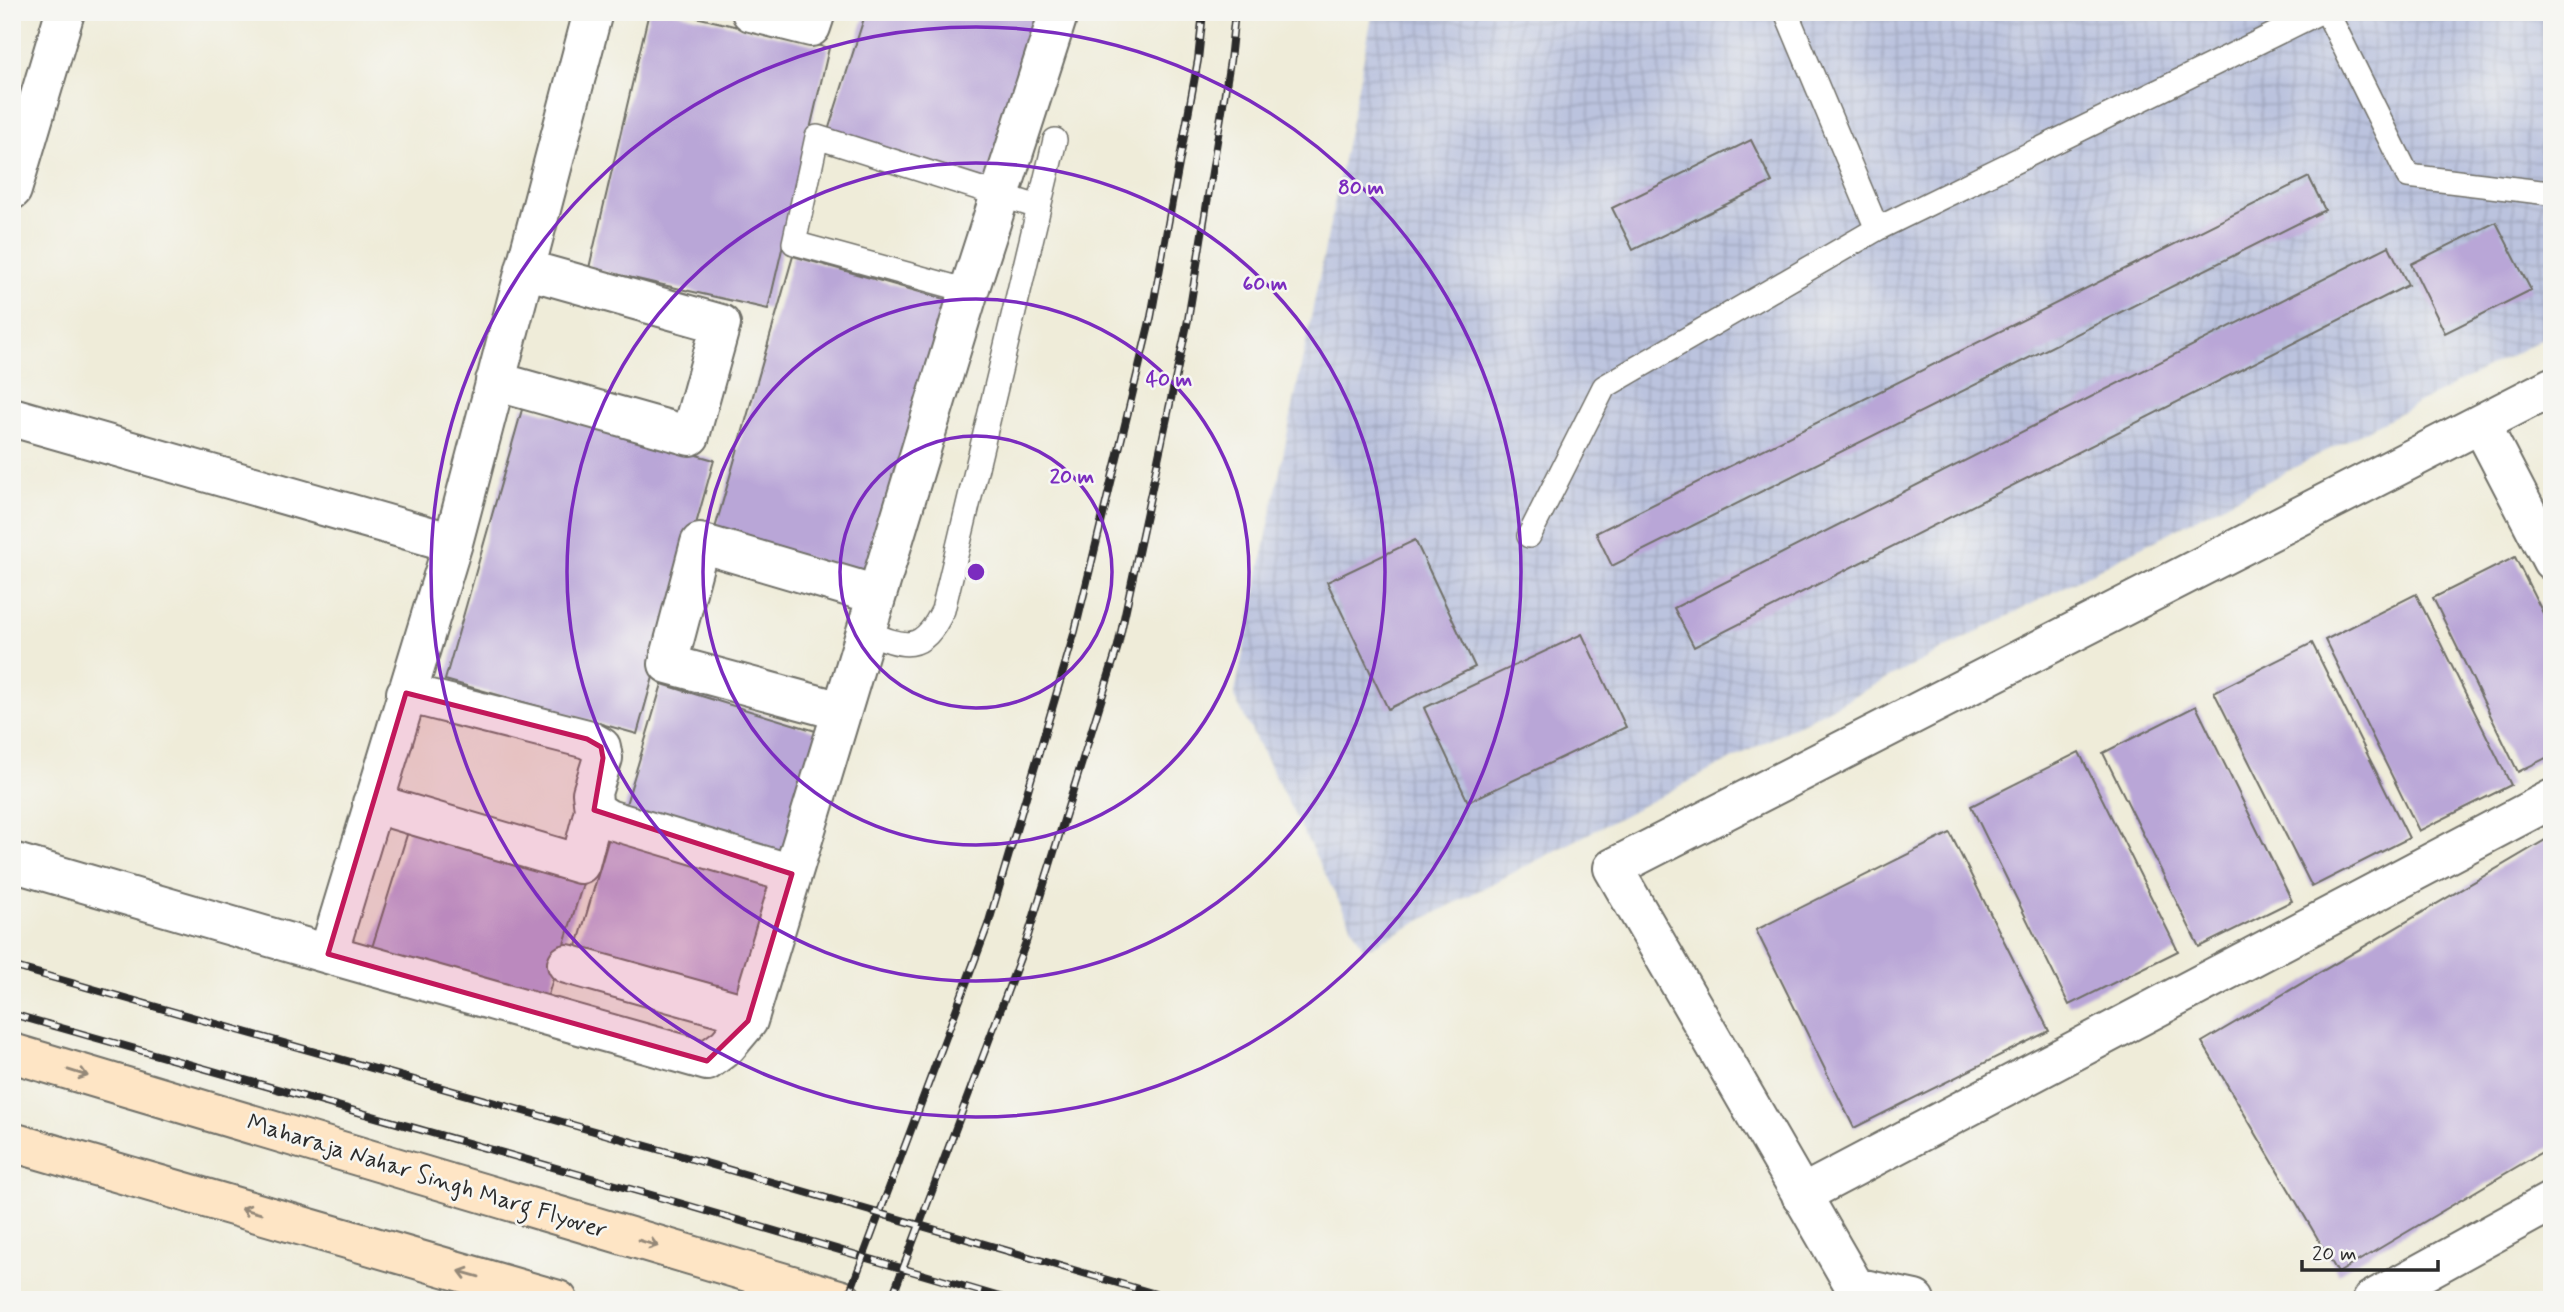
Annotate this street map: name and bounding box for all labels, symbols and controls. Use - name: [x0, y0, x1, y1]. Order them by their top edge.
- text: 80 m: [1338, 174, 1384, 202]
- text: 60 m: [1242, 270, 1288, 298]
- text: 40 m: [1146, 366, 1193, 394]
- text: 20 m: [1050, 463, 1095, 491]
- centre of rings: [964, 560, 988, 584]
- one-way arrow: [66, 1067, 88, 1080]
- street label: Maharaja Nahar Singh Marg Flyover: [242, 1107, 611, 1250]
- one-way arrow: [240, 1204, 263, 1217]
- scale bar: [2302, 1228, 2438, 1272]
- one-way arrow: [636, 1238, 658, 1251]
- text: 20 m: [2312, 1240, 2357, 1268]
- one-way arrow: [459, 1267, 481, 1280]

